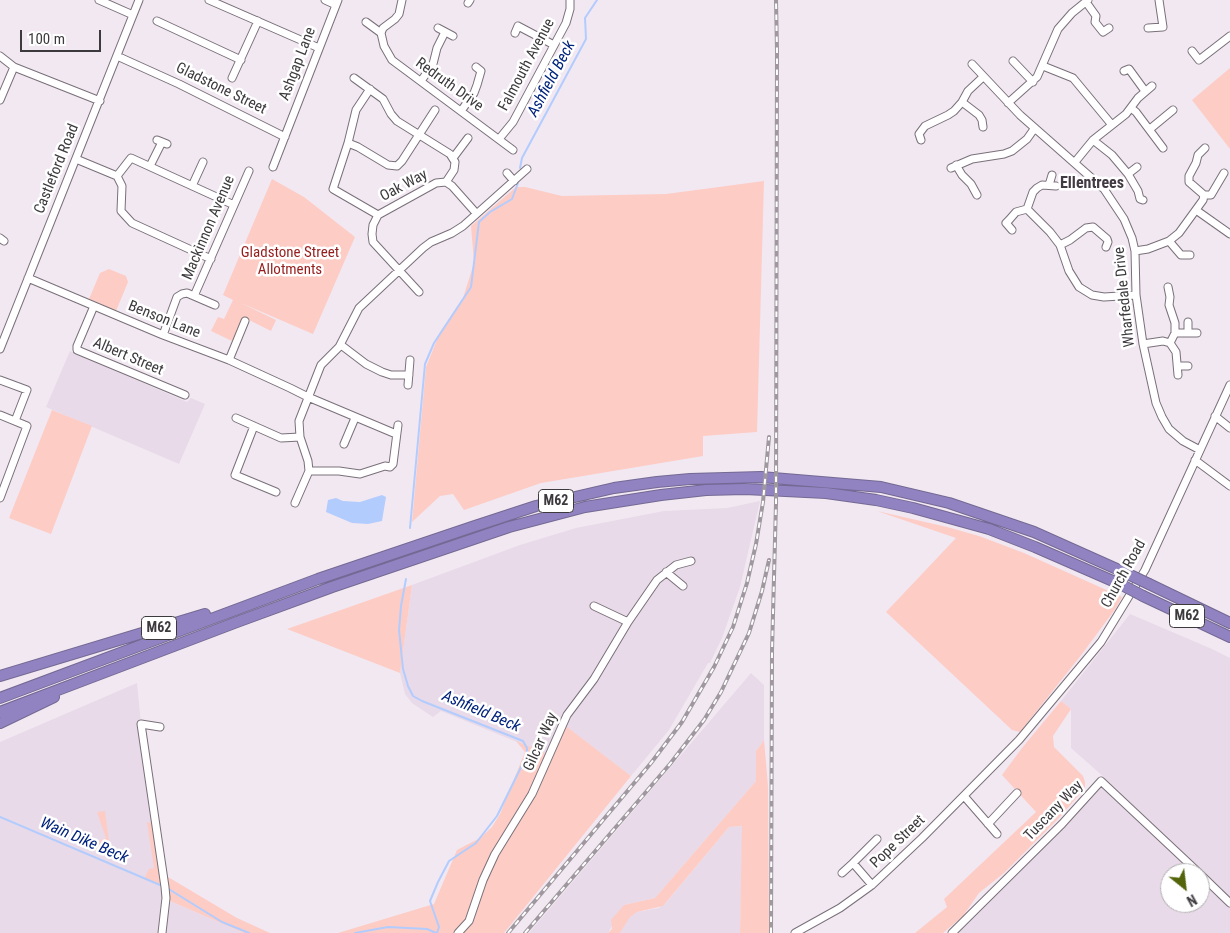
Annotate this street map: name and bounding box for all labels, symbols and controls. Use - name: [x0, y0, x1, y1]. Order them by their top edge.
- street label: Falmouth Avenue: [495, 16, 559, 114]
- scale bar: [22, 20, 104, 52]
- street label: Ashgap Lane: [276, 25, 320, 103]
- text: 100 m: [28, 30, 65, 48]
- water label: Ashfield Beck: [524, 38, 580, 120]
- street label: Redruth Drive: [412, 54, 486, 116]
- street label: Gladstone Street: [173, 59, 269, 119]
- street label: Castleford Road: [31, 122, 83, 216]
- street label: Oak Way: [377, 166, 431, 206]
- street label: Mackinnon Avenue: [179, 173, 239, 283]
- district label: Ellentrees: [1060, 174, 1124, 194]
- park label: Gladstone Street Allotments: [241, 244, 339, 279]
- street label: Wharfedale Drive: [1111, 246, 1139, 348]
- street label: Benson Lane: [125, 297, 203, 343]
- street label: Albert Street: [90, 334, 166, 380]
- road number: M62: [538, 490, 574, 512]
- street label: Church Road: [1098, 537, 1150, 611]
- road number: M62: [1170, 604, 1204, 628]
- road number: M62: [142, 616, 176, 640]
- water label: Ashfield Beck: [439, 687, 523, 737]
- street label: Gilcar Way: [520, 710, 562, 774]
- street label: Tuscany Way: [1021, 777, 1087, 845]
- street label: Pope Street: [867, 812, 929, 872]
- water label: Wain Dike Beck: [37, 814, 131, 868]
- north arrow: [1160, 863, 1210, 913]
- text: N: [1184, 891, 1199, 909]

